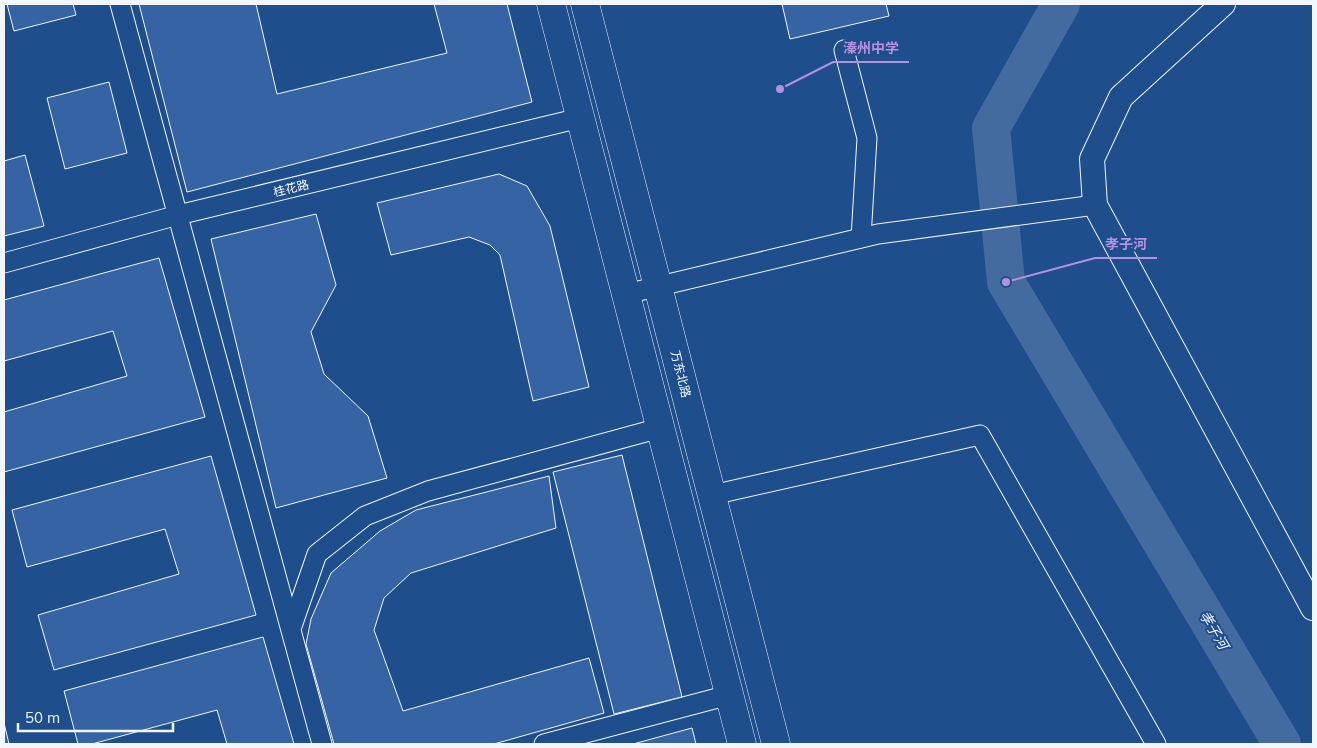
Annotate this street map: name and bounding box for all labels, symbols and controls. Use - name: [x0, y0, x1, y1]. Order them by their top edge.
- callout: 溱州中学: [833, 33, 909, 62]
- text: 溱州中学: [843, 39, 899, 57]
- street label: 桂花路: [272, 176, 310, 200]
- callout: 孝子河: [1095, 229, 1157, 258]
- text: 孝子河: [1105, 235, 1147, 253]
- street label: 万东北路: [668, 349, 694, 399]
- water label: 孝子河: [1195, 607, 1234, 655]
- scale bar: [18, 700, 172, 732]
- text: 50 m: [25, 708, 60, 727]

